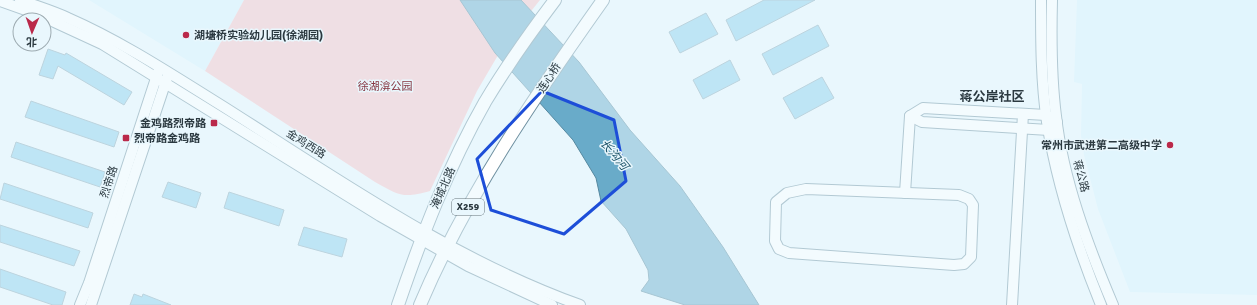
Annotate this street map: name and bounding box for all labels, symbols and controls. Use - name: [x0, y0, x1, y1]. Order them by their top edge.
- north arrow: [12, 12, 52, 52]
- place label: 湖塘桥实验幼儿园(徐湖园): [194, 29, 323, 42]
- marker: 湖塘桥实验幼儿园(徐湖园): [181, 30, 191, 40]
- text: 北: [26, 35, 37, 48]
- street label: 连心桥: [535, 61, 563, 95]
- park label: 徐湖渰公园: [358, 80, 413, 93]
- district label: 蒋公岸社区: [959, 89, 1025, 105]
- place label: 金鸡路烈帝路: [140, 117, 207, 130]
- marker: 金鸡路烈帝路: [209, 118, 219, 128]
- street label: 金鸡西路: [284, 127, 328, 161]
- place label: 烈帝路金鸡路: [134, 132, 201, 145]
- marker: 烈帝路金鸡路: [121, 133, 131, 143]
- water label: 长沟河: [597, 136, 633, 175]
- place label: 常州市武进第二高级中学: [1041, 139, 1162, 152]
- marker: 常州市武进第二高级中学: [1165, 140, 1175, 150]
- street label: 蒋公路: [1070, 158, 1092, 194]
- street label: 烈帝路: [98, 164, 120, 200]
- street label: 淹城北路: [428, 165, 458, 211]
- road number: X259: [452, 199, 484, 215]

